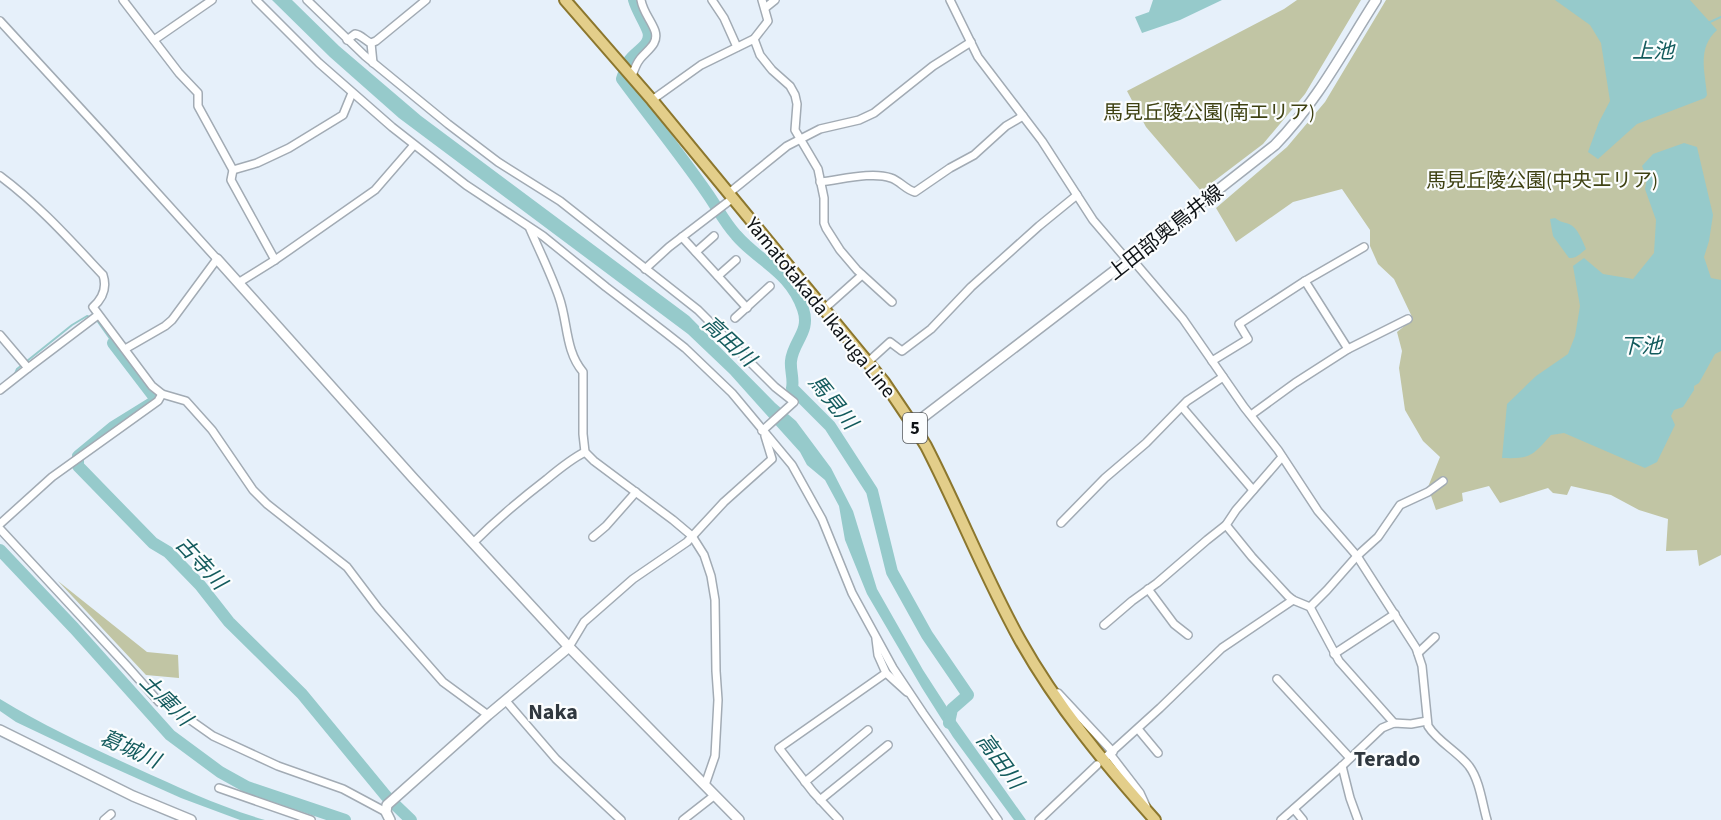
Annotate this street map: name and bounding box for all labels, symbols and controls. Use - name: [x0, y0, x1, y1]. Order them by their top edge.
- water label: 上池: [1632, 36, 1676, 66]
- park label: 馬見丘陵公園(南エリア): [1103, 99, 1315, 127]
- park label: 馬見丘陵公園(中央エリア): [1426, 167, 1658, 195]
- street label: 上田部奥鳥井線: [1102, 179, 1229, 287]
- street label: Yamatotakada Ikaruga Line: [738, 211, 902, 404]
- water label: 高田川: [696, 309, 764, 375]
- water label: 下池: [1620, 331, 1664, 361]
- water label: 馬見川: [802, 368, 866, 437]
- road number: 5: [903, 413, 927, 443]
- water label: 古寺川: [169, 530, 235, 598]
- water label: 土庫川: [133, 667, 200, 734]
- district label: Naka: [528, 696, 578, 728]
- water label: 葛城川: [95, 722, 167, 776]
- water label: 高田川: [969, 727, 1032, 797]
- district label: Terado: [1354, 743, 1420, 775]

